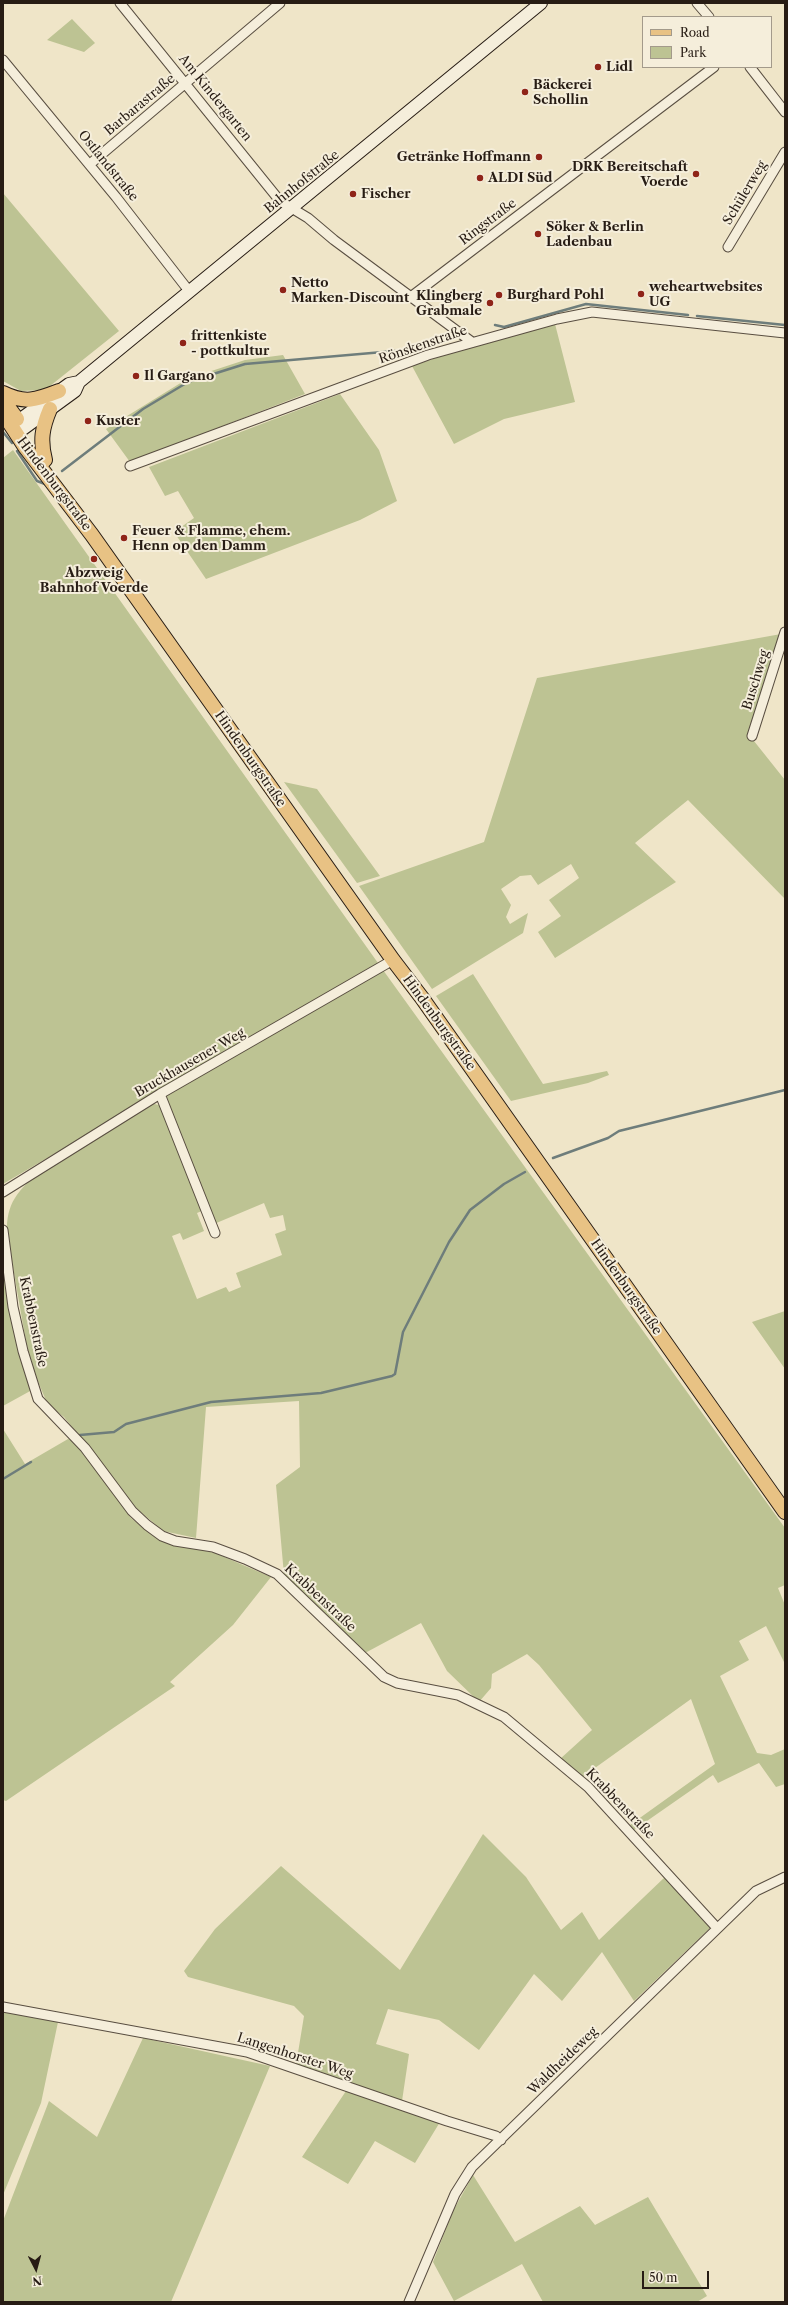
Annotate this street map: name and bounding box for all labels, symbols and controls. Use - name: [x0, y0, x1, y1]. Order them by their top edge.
- legend: [642, 16, 772, 68]
- text: Road: [680, 25, 710, 40]
- text: Park: [680, 45, 706, 60]
- street label: Am Kindergarten: [175, 51, 255, 145]
- place label: Lidl: [606, 59, 633, 75]
- marker: Lidl: [593, 62, 603, 72]
- street label: Barbarastraße: [102, 71, 178, 139]
- place label: Bäckerei Schollin: [533, 77, 592, 108]
- marker: Bäckerei Schollin: [520, 87, 530, 97]
- street label: Ostlandstraße: [75, 127, 141, 205]
- street label: Bahnhofstraße: [261, 147, 343, 217]
- place label: Getränke Hoffmann: [397, 149, 531, 165]
- marker: Getränke Hoffmann: [534, 152, 544, 162]
- street label: Schülerweg: [720, 158, 770, 228]
- place label: DRK Bereitschaft Voerde: [572, 159, 688, 190]
- marker: DRK Bereitschaft Voerde: [691, 169, 701, 179]
- place label: ALDI Süd: [488, 170, 552, 186]
- marker: ALDI Süd: [475, 173, 485, 183]
- place label: Fischer: [361, 186, 411, 202]
- marker: Fischer: [348, 189, 358, 199]
- street label: Ringstraße: [456, 196, 520, 248]
- place label: Söker & Berlin Ladenbau: [546, 219, 644, 250]
- marker: Söker & Berlin Ladenbau: [533, 229, 543, 239]
- place label: Netto Marken-Discount: [291, 275, 409, 306]
- place label: weheartwebsites UG: [649, 279, 763, 310]
- marker: Netto Marken-Discount: [278, 285, 288, 295]
- place label: Burghard Pohl: [507, 287, 604, 303]
- place label: Klingberg Grabmale: [416, 288, 482, 319]
- marker: weheartwebsites UG: [636, 289, 646, 299]
- marker: Burghard Pohl: [494, 290, 504, 300]
- marker: Klingberg Grabmale: [485, 298, 495, 308]
- street label: Rönskenstraße: [377, 323, 469, 367]
- place label: frittenkiste - pottkultur: [191, 328, 269, 359]
- marker: frittenkiste - pottkultur: [178, 338, 188, 348]
- place label: Il Gargano: [144, 368, 214, 384]
- marker: Il Gargano: [131, 371, 141, 381]
- place label: Kuster: [96, 413, 140, 429]
- marker: Kuster: [83, 416, 93, 426]
- street label: Hindenburgstraße: [14, 434, 94, 534]
- place label: Feuer & Flamme, ehem. Henn op den Damm: [132, 523, 290, 554]
- marker: Feuer & Flamme, ehem. Henn op den Damm: [119, 533, 129, 543]
- marker: Abzweig Bahnhof Voerde: [89, 554, 99, 564]
- place label: Abzweig Bahnhof Voerde: [40, 565, 148, 596]
- street label: Buschweg: [739, 648, 773, 712]
- street label: Hindenburgstraße: [211, 708, 289, 810]
- street label: Hindenburgstraße: [399, 973, 479, 1073]
- street label: Bruckhausener Weg: [132, 1025, 248, 1101]
- street label: Hindenburgstraße: [587, 1236, 665, 1338]
- street label: Krabbenstraße: [16, 1275, 50, 1369]
- street label: Krabbenstraße: [281, 1561, 359, 1635]
- street label: Krabbenstraße: [582, 1765, 658, 1843]
- street label: Waldheideweg: [525, 2024, 601, 2098]
- street label: Langenhorster Weg: [235, 2030, 355, 2082]
- north arrow: [16, 2249, 56, 2289]
- scale bar: [644, 2263, 711, 2289]
- text: 50 m: [649, 2270, 678, 2285]
- text: N: [32, 2273, 43, 2288]

